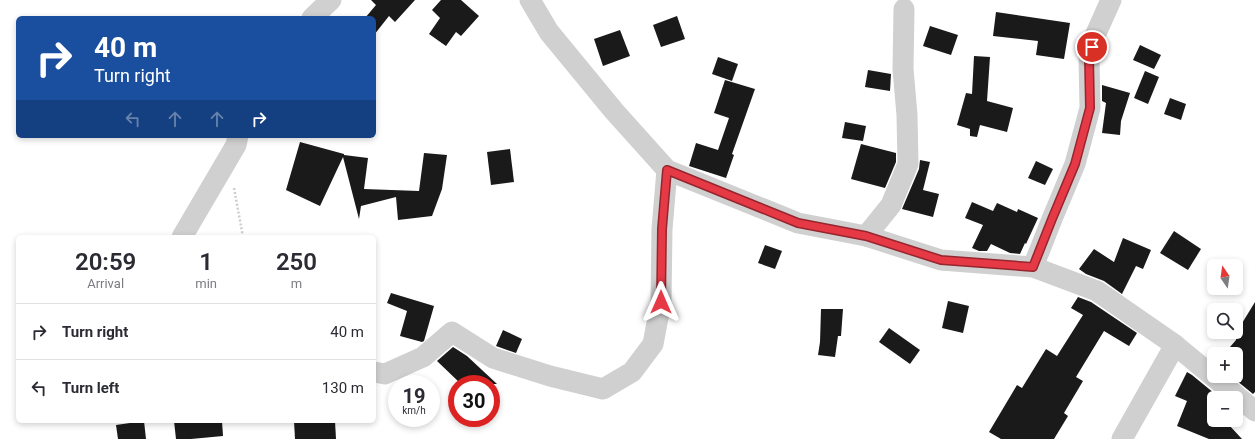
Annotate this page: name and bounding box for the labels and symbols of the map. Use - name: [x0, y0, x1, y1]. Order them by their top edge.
- pin: [1075, 30, 1109, 64]
- north arrow: [1207, 259, 1243, 295]
- position arrow: [640, 281, 682, 323]
- speed limit sign: 30: [448, 375, 500, 427]

